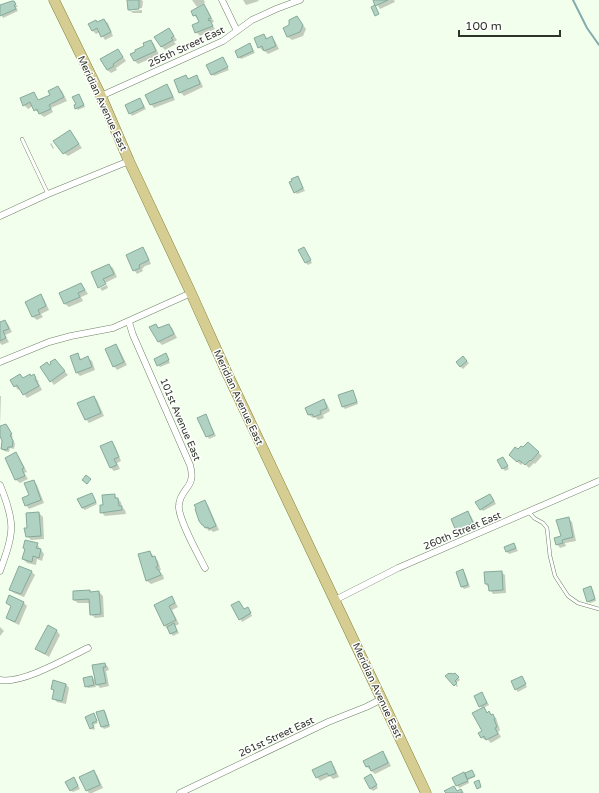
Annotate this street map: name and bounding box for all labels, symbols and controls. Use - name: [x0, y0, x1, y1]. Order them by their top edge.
- scale bar: [459, 12, 560, 38]
- text: 100 m: [465, 19, 502, 33]
- street label: 255th Street East: [146, 24, 227, 70]
- street label: Meridian Avenue East: [75, 54, 129, 153]
- street label: Meridian Avenue East: [211, 348, 265, 447]
- street label: 101st Avenue East: [157, 376, 203, 463]
- street label: 260th Street East: [422, 509, 503, 553]
- street label: Meridian Avenue East: [350, 641, 404, 740]
- street label: 261st Street East: [237, 714, 316, 760]

